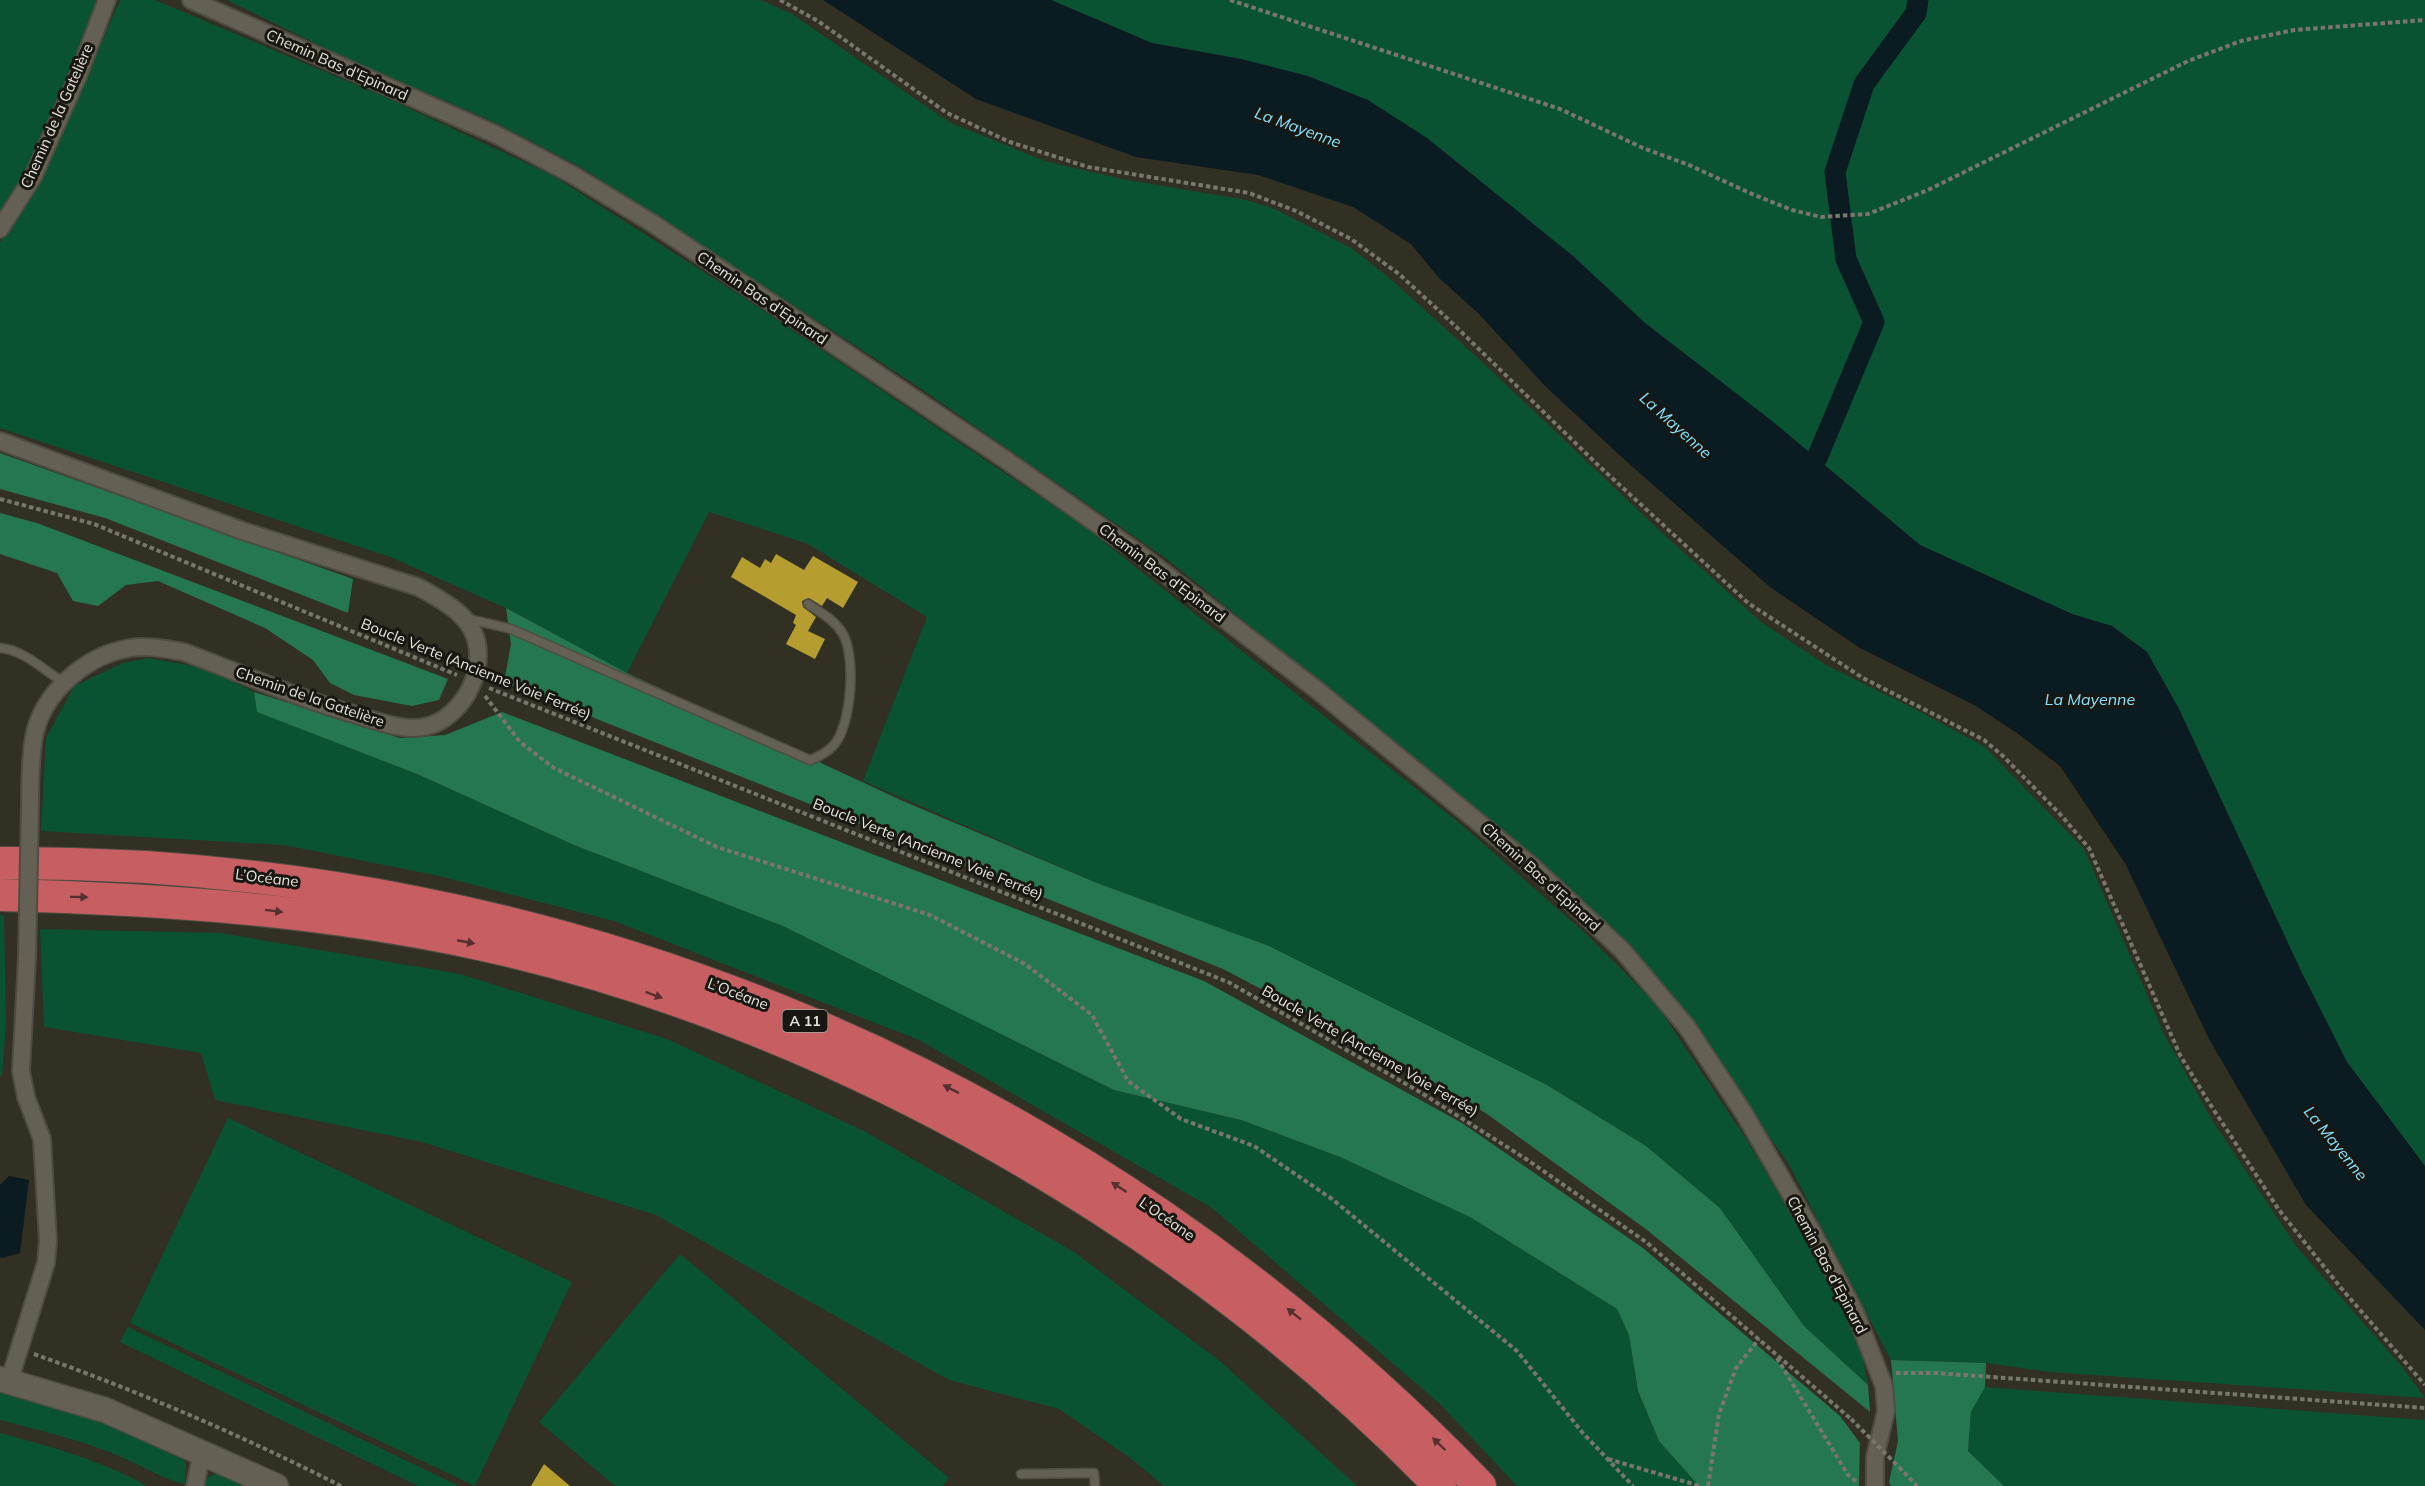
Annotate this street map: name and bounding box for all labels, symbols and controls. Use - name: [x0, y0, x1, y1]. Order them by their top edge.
- street label: Chemin Bas d'Epinard: [263, 25, 411, 104]
- street label: Chemin de la Gatelière: [16, 41, 97, 191]
- water label: La Mayenne: [1252, 102, 1344, 152]
- street label: Chemin Bas d'Epinard: [694, 247, 831, 348]
- water label: La Mayenne: [1636, 387, 1716, 463]
- street label: Chemin Bas d'Epinard: [1095, 519, 1229, 626]
- street label: Boucle Verte (Ancienne Voie Ferrée): [358, 614, 594, 724]
- street label: Chemin de la Gatelière: [233, 662, 387, 731]
- water label: La Mayenne: [2045, 689, 2135, 709]
- street label: Boucle Verte (Ancienne Voie Ferrée): [810, 794, 1046, 904]
- street label: Chemin Bas d'Epinard: [1478, 818, 1605, 935]
- street label: L’Océane: [234, 864, 300, 891]
- one-way arrow: [70, 892, 89, 902]
- one-way arrow: [264, 907, 283, 916]
- one-way arrow: [457, 938, 476, 947]
- street label: L’Océane: [705, 973, 771, 1014]
- street label: Boucle Verte (Ancienne Voie Ferrée): [1259, 981, 1482, 1120]
- one-way arrow: [645, 990, 663, 1000]
- road number: A 11: [782, 1010, 828, 1032]
- one-way arrow: [942, 1085, 959, 1094]
- water label: La Mayenne: [2300, 1102, 2372, 1185]
- one-way arrow: [1111, 1182, 1127, 1193]
- street label: L’Océane: [1136, 1193, 1199, 1245]
- street label: Chemin Bas d'Epinard: [1783, 1193, 1872, 1337]
- one-way arrow: [1286, 1308, 1302, 1321]
- one-way arrow: [1432, 1437, 1447, 1451]

